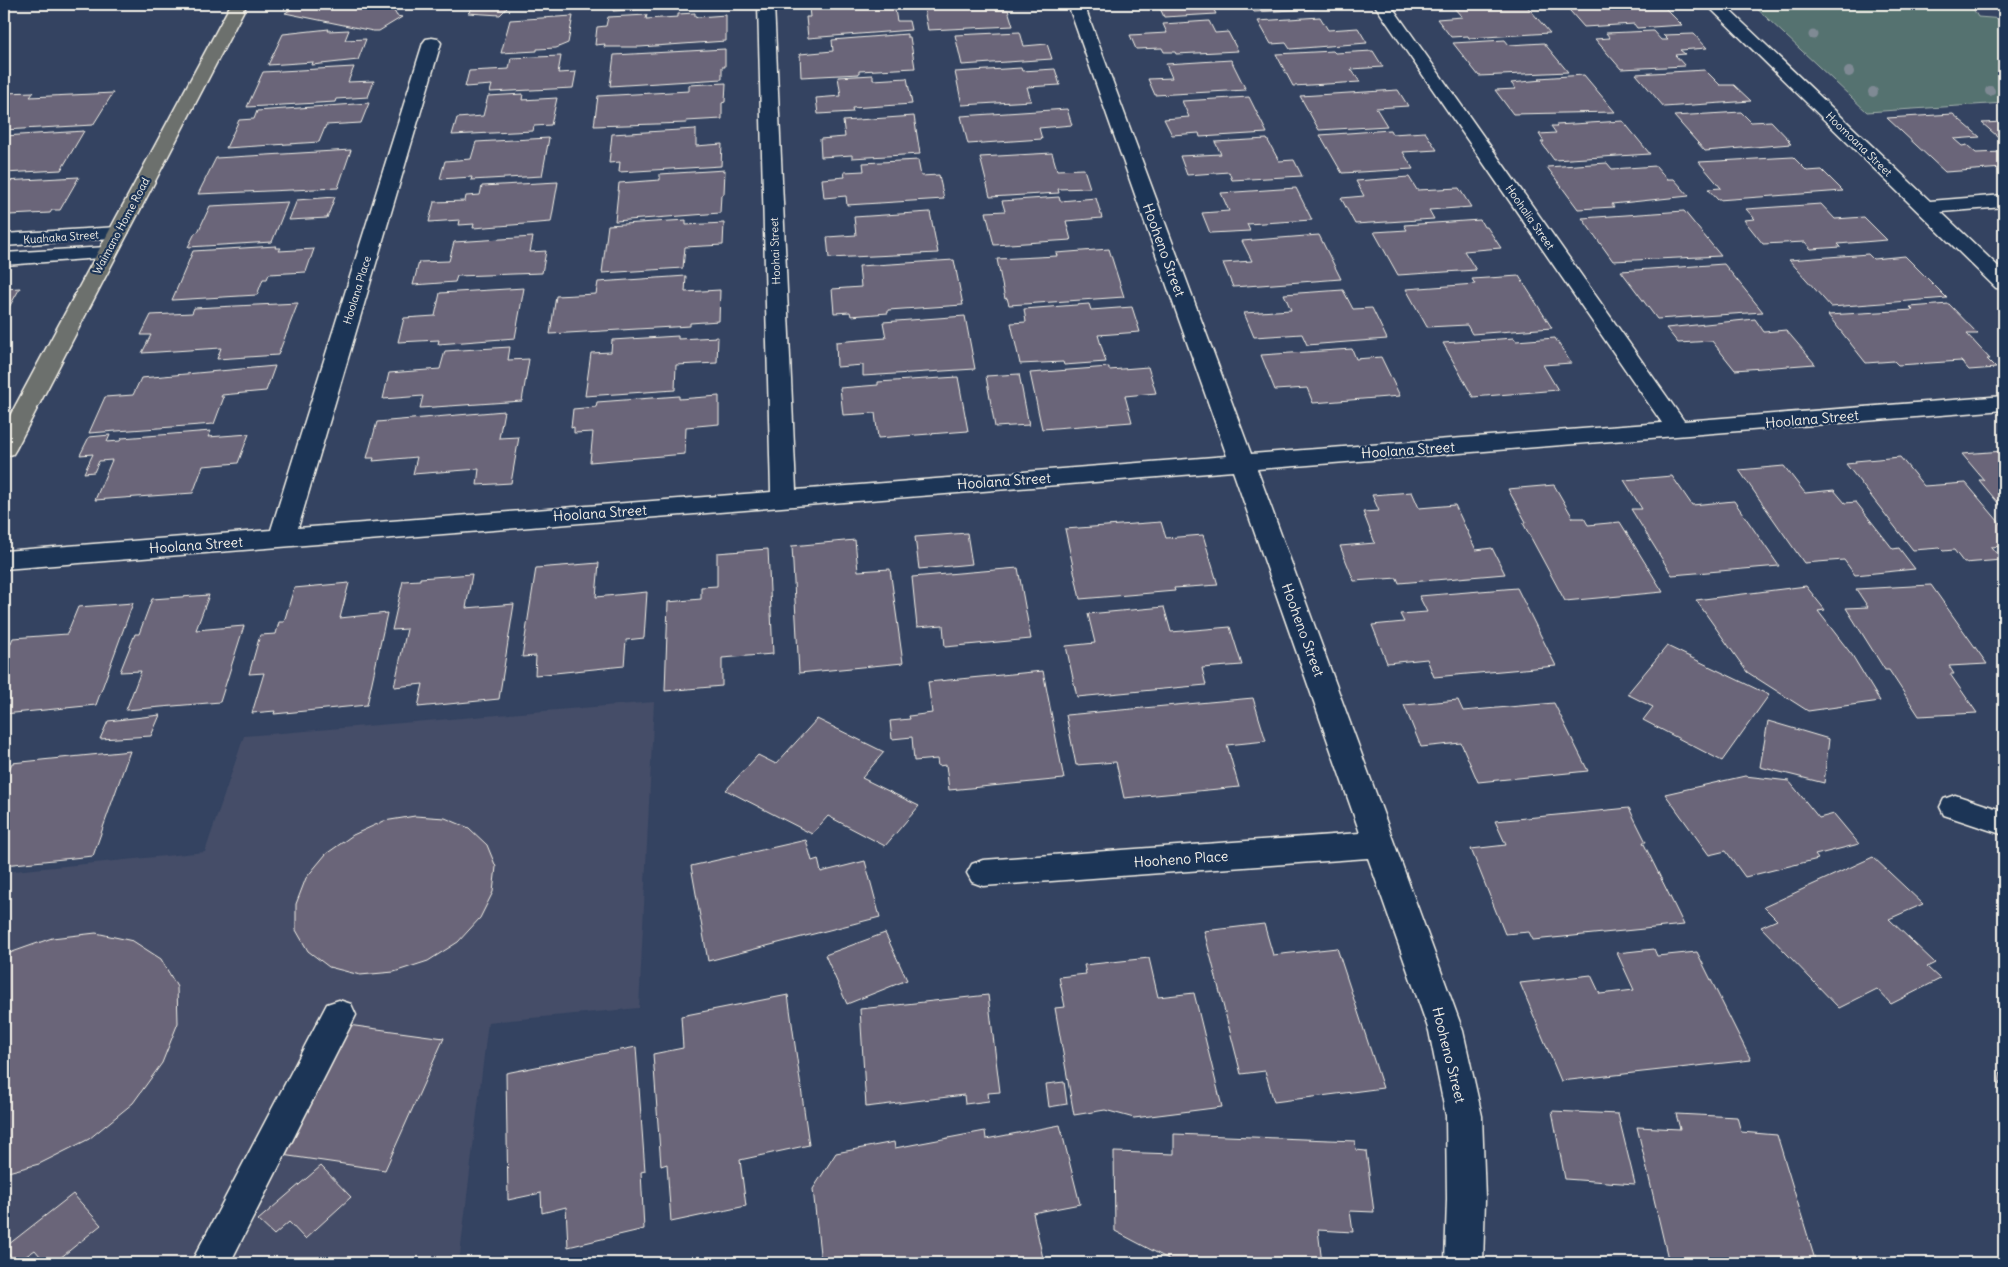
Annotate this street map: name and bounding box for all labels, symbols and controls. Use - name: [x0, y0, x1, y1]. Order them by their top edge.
- street label: Hoomoana Street: [1823, 109, 1895, 179]
- street label: Waimano Home Road: [90, 175, 153, 277]
- street label: Hoohalia Street: [1502, 182, 1558, 252]
- street label: Hooheno Street: [1139, 201, 1189, 299]
- street label: Hoohai Street: [767, 217, 783, 285]
- street label: Kuahaka Street: [23, 227, 100, 247]
- street label: Hoolana Place: [340, 254, 374, 326]
- street label: Hoolana Street: [1765, 406, 1860, 432]
- street label: Hoolana Street: [1361, 438, 1456, 462]
- street label: Hoolana Street: [957, 469, 1052, 493]
- street label: Hoolana Street: [553, 501, 648, 525]
- street label: Hoolana Street: [149, 533, 244, 557]
- street label: Hooheno Street: [1278, 581, 1328, 679]
- street label: Hooheno Place: [1133, 847, 1229, 871]
- street label: Hooheno Street: [1428, 1005, 1470, 1105]

